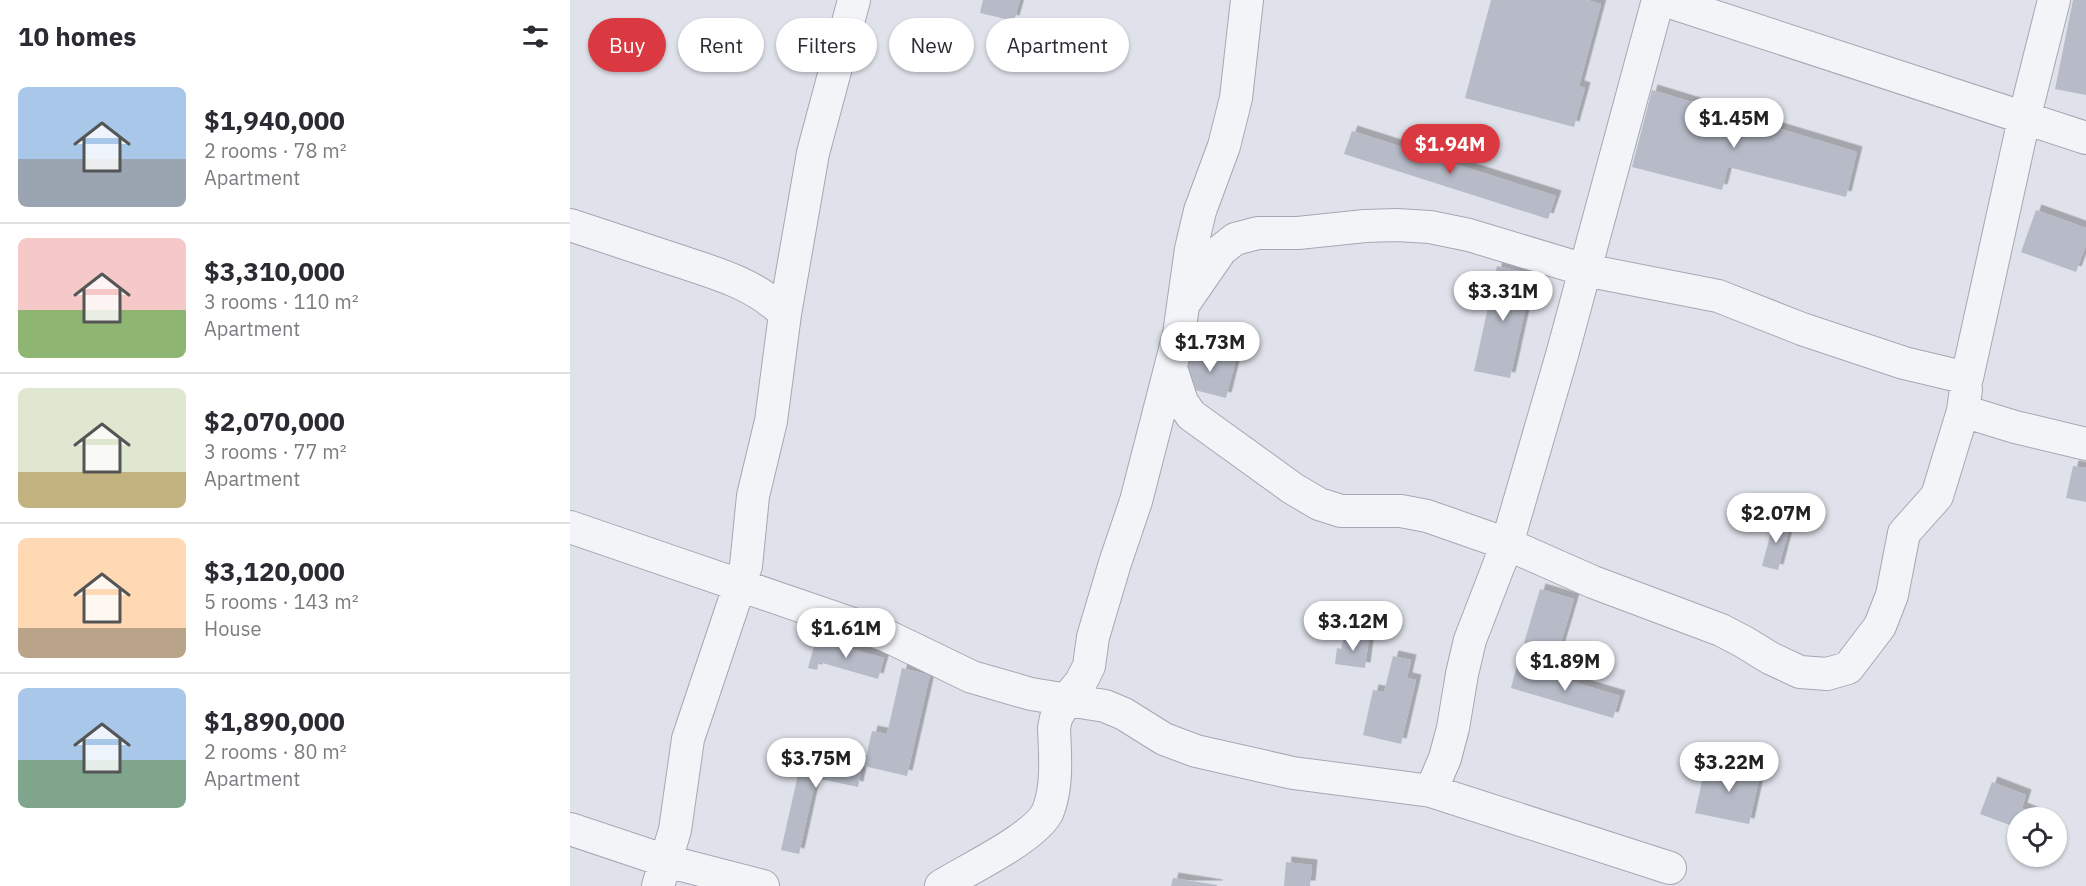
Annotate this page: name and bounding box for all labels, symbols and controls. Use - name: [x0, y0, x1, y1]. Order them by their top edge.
- chip: Buy: [588, 18, 666, 72]
- chip: Rent: [678, 18, 764, 72]
- chip: Filters: [776, 18, 877, 72]
- chip: New: [889, 18, 974, 72]
- chip: Apartment: [986, 18, 1129, 72]
- text: 10 homes: [18, 19, 136, 53]
- icon: filters: [519, 20, 552, 53]
- pin: $1.45M: [1685, 98, 1783, 149]
- text: $1,940,000: [204, 103, 345, 137]
- text: $1.45M: [1699, 104, 1769, 131]
- icon: home: [66, 111, 138, 183]
- pin: $1.94M: [1401, 124, 1499, 175]
- text: $1.94M: [1415, 130, 1485, 157]
- text: 2 rooms · 78 m²: [204, 137, 347, 164]
- text: Apartment: [204, 164, 300, 191]
- text: $3,310,000: [204, 254, 345, 288]
- icon: home: [66, 262, 138, 334]
- pin: $3.31M: [1454, 271, 1552, 322]
- text: $3.31M: [1468, 277, 1538, 304]
- text: 3 rooms · 110 m²: [204, 288, 359, 315]
- text: Apartment: [204, 315, 300, 342]
- pin: $1.73M: [1161, 322, 1259, 373]
- text: $1.73M: [1175, 328, 1245, 355]
- text: $2,070,000: [204, 404, 345, 438]
- icon: home: [66, 412, 138, 484]
- text: 3 rooms · 77 m²: [204, 438, 347, 465]
- text: Apartment: [204, 465, 300, 492]
- pin: $2.07M: [1727, 493, 1825, 544]
- text: $2.07M: [1741, 499, 1811, 526]
- text: $3,120,000: [204, 554, 345, 588]
- icon: home: [66, 562, 138, 634]
- text: 5 rooms · 143 m²: [204, 588, 359, 615]
- pin: $3.12M: [1304, 601, 1402, 652]
- text: $3.12M: [1318, 607, 1388, 634]
- pin: $1.61M: [797, 608, 895, 659]
- text: $1.61M: [811, 614, 881, 641]
- text: House: [204, 615, 261, 642]
- pin: $1.89M: [1516, 641, 1614, 692]
- text: $1.89M: [1530, 647, 1600, 674]
- text: $1,890,000: [204, 704, 345, 738]
- icon: home: [66, 712, 138, 784]
- text: 2 rooms · 80 m²: [204, 738, 347, 765]
- pin: $3.75M: [767, 738, 865, 789]
- pin: $3.22M: [1680, 742, 1778, 793]
- text: $3.75M: [781, 744, 851, 771]
- text: $3.22M: [1694, 748, 1764, 775]
- text: Apartment: [204, 765, 300, 792]
- map controls: [2007, 807, 2067, 867]
- button: locate: [2007, 807, 2067, 867]

